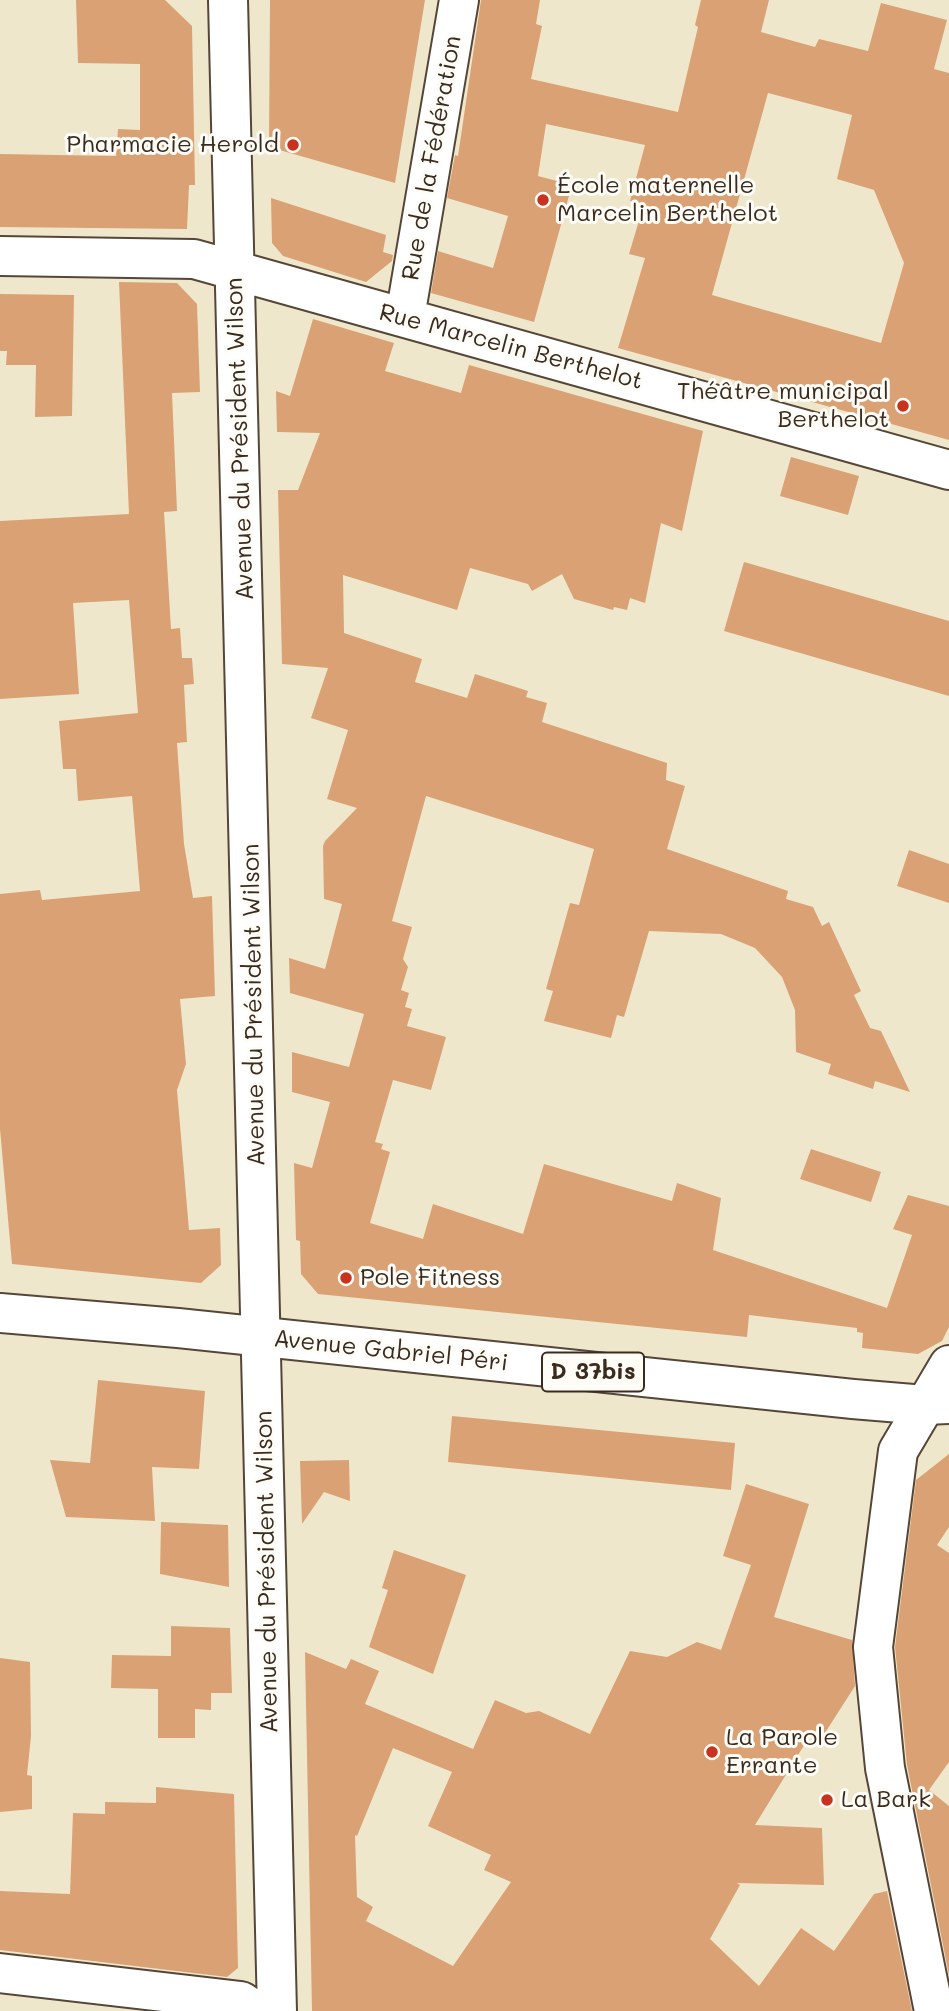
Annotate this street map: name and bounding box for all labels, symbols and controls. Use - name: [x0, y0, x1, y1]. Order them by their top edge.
- street label: Rue de la Fédération: [396, 33, 468, 283]
- place label: Pharmacie Herold: [66, 131, 279, 159]
- marker: Pharmacie Herold: [285, 137, 301, 153]
- place label: École maternelle Marcelin Berthelot: [557, 172, 778, 228]
- marker: École maternelle Marcelin Berthelot: [535, 192, 551, 208]
- street label: Avenue du Président Wilson: [220, 277, 260, 601]
- street label: Rue Marcelin Berthelot: [376, 298, 646, 396]
- place label: Théâtre municipal Berthelot: [677, 378, 889, 434]
- marker: Théâtre municipal Berthelot: [895, 398, 911, 414]
- street label: Avenue du Président Wilson: [237, 843, 271, 1167]
- place label: Pole Fitness: [360, 1264, 500, 1292]
- marker: Pole Fitness: [338, 1270, 354, 1286]
- street label: Avenue Gabriel Péri: [272, 1324, 510, 1378]
- road number: D 37bis: [542, 1352, 644, 1392]
- street label: Avenue du Président Wilson: [250, 1410, 284, 1734]
- place label: La Parole Errante: [726, 1724, 838, 1780]
- marker: La Parole Errante: [704, 1744, 720, 1760]
- place label: La Bark: [841, 1786, 931, 1814]
- marker: La Bark: [819, 1792, 835, 1808]

